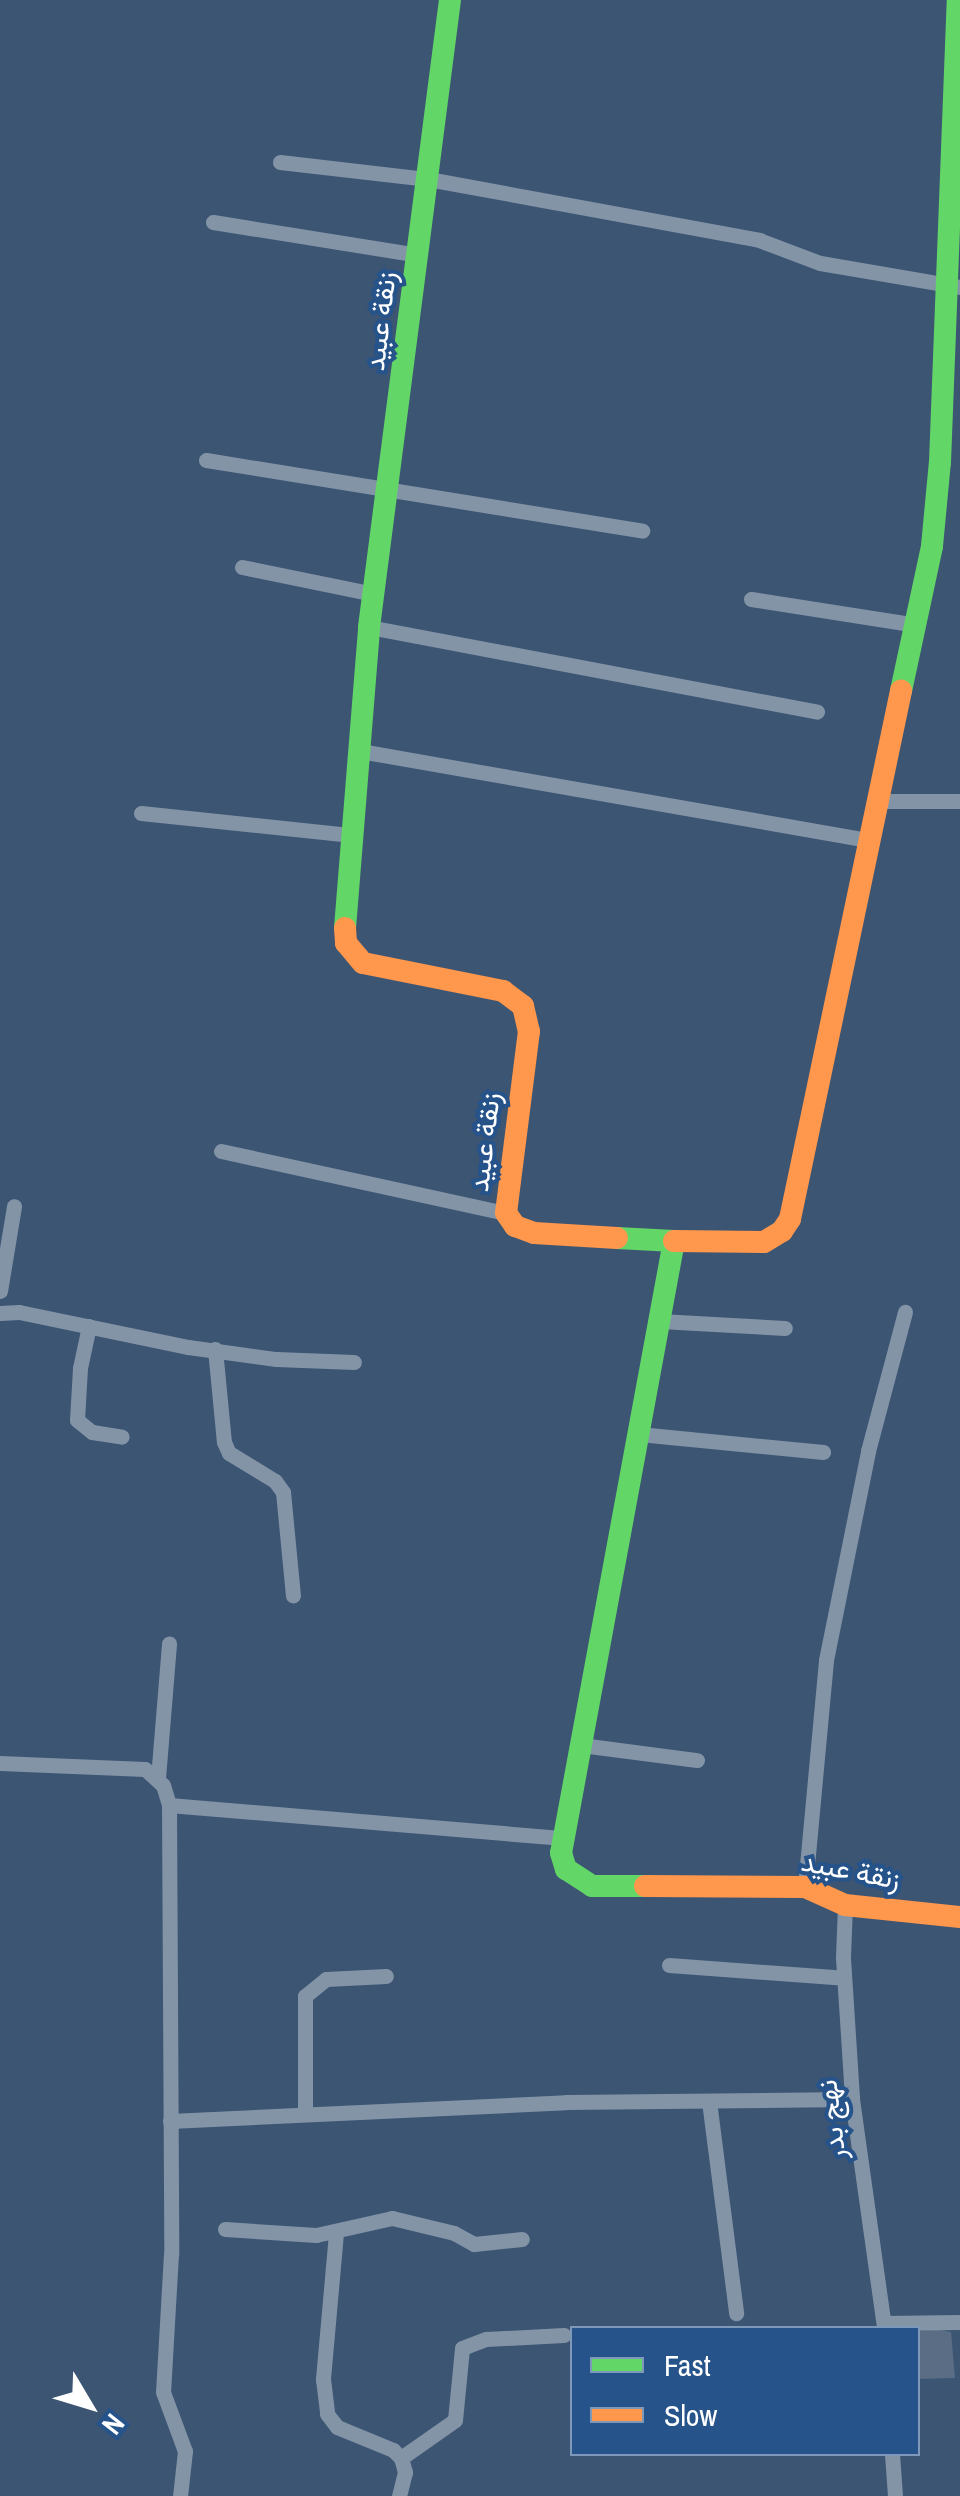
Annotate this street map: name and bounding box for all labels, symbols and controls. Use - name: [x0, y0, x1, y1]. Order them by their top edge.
- street label: زنقة عبيد: [357, 269, 403, 373]
- street label: زنقة عبيد: [461, 1090, 507, 1194]
- street label: زنقة عبيد: [799, 1844, 903, 1896]
- street label: نهج بدر: [809, 2078, 853, 2162]
- legend: [570, 2326, 920, 2456]
- text: Fast: [664, 2345, 711, 2385]
- north arrow: [40, 2356, 140, 2456]
- text: Slow: [664, 2395, 717, 2435]
- text: N: [94, 2406, 134, 2443]

